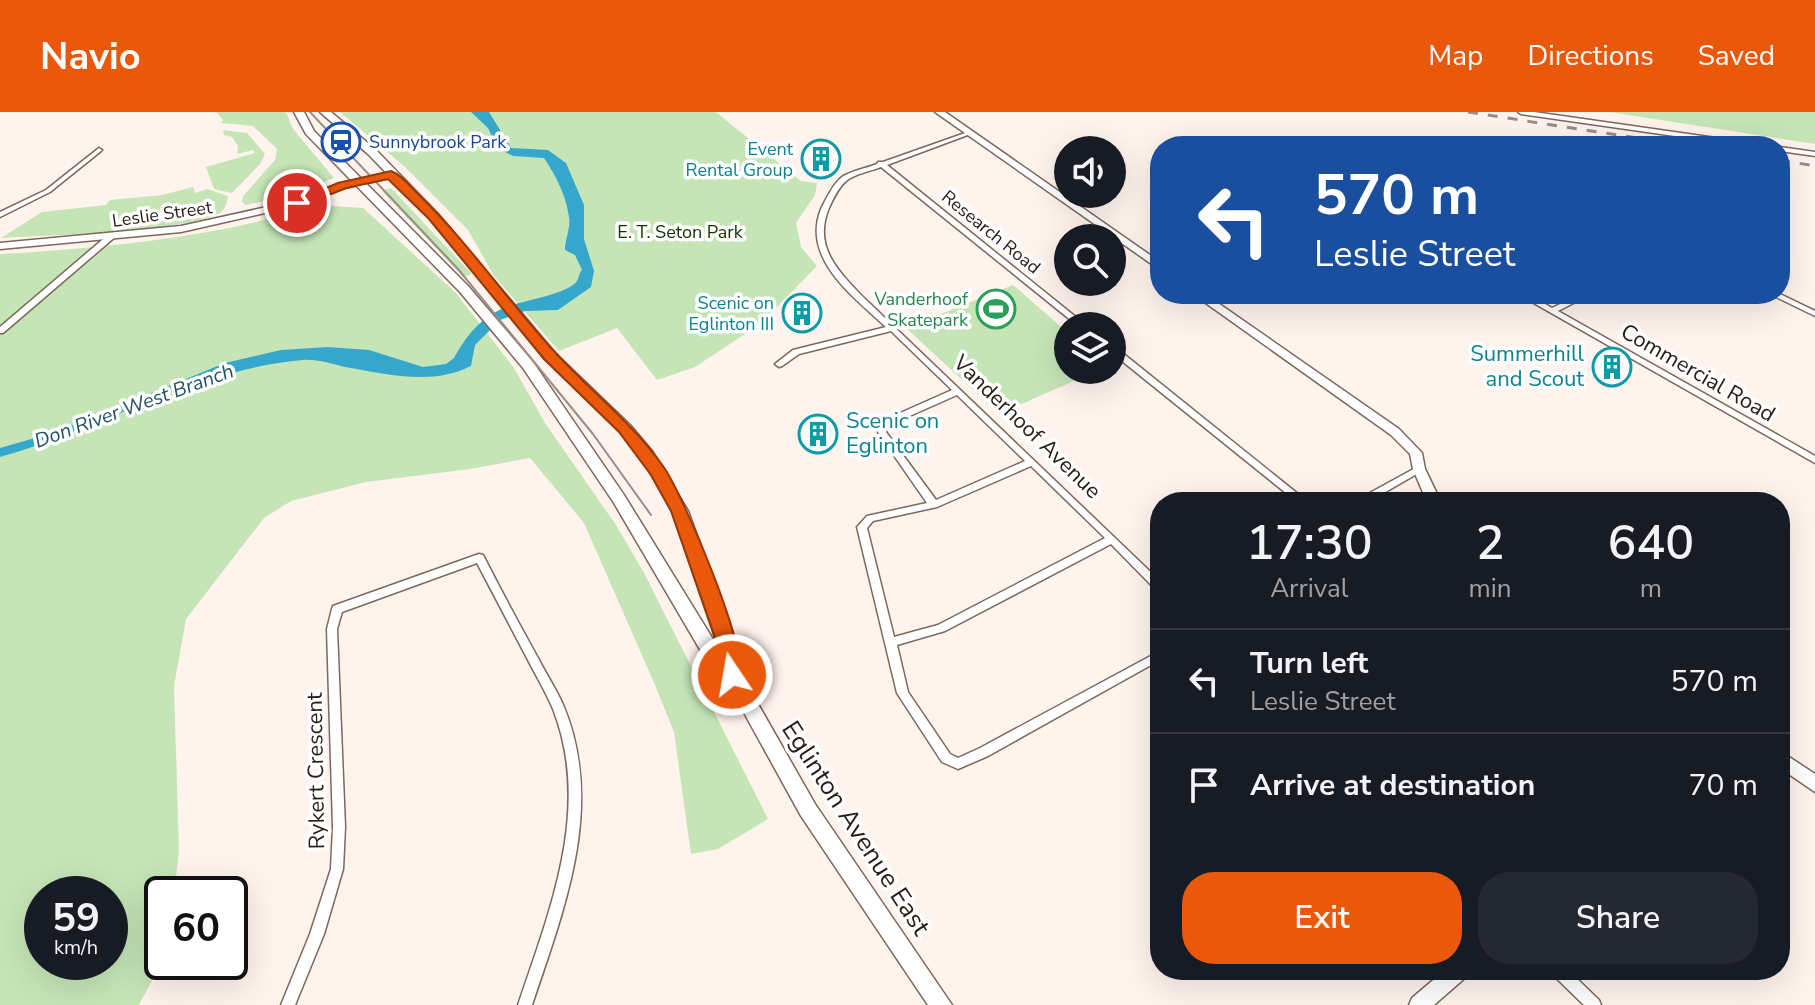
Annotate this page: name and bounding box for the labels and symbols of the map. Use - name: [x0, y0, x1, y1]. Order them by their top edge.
- station icon: Sunnybrook Park: [320, 121, 362, 163]
- place label: Sunnybrook Park: [369, 130, 507, 154]
- place label: Event Rental Group: [686, 137, 794, 182]
- building icon: Event Rental Group: [800, 138, 842, 180]
- pin: [263, 169, 331, 237]
- street label: Research Road: [937, 185, 1045, 279]
- street label: Leslie Street: [110, 195, 214, 233]
- park label: E. T. Seton Park: [617, 220, 744, 244]
- place label: Vanderhoof Skatepark: [873, 287, 969, 332]
- sports icon: Vanderhoof Skatepark: [975, 288, 1017, 330]
- place label: Scenic on Eglinton III: [688, 291, 774, 336]
- building icon: Scenic on Eglinton III: [781, 292, 823, 334]
- street label: Commercial Road: [1615, 317, 1781, 429]
- place label: Summerhill and Scout: [1470, 339, 1584, 394]
- building icon: Summerhill and Scout: [1591, 346, 1633, 388]
- street label: Vanderhoof Avenue: [946, 348, 1108, 506]
- water label: Don River West Branch: [31, 357, 237, 455]
- place label: Scenic on Eglinton: [846, 406, 939, 461]
- building icon: Scenic on Eglinton: [797, 413, 839, 455]
- position arrow: [690, 633, 774, 717]
- street label: Rykert Crescent: [300, 692, 332, 850]
- street label: Eglinton Avenue East: [774, 714, 939, 943]
- speed limit sign: 60: [144, 876, 248, 980]

